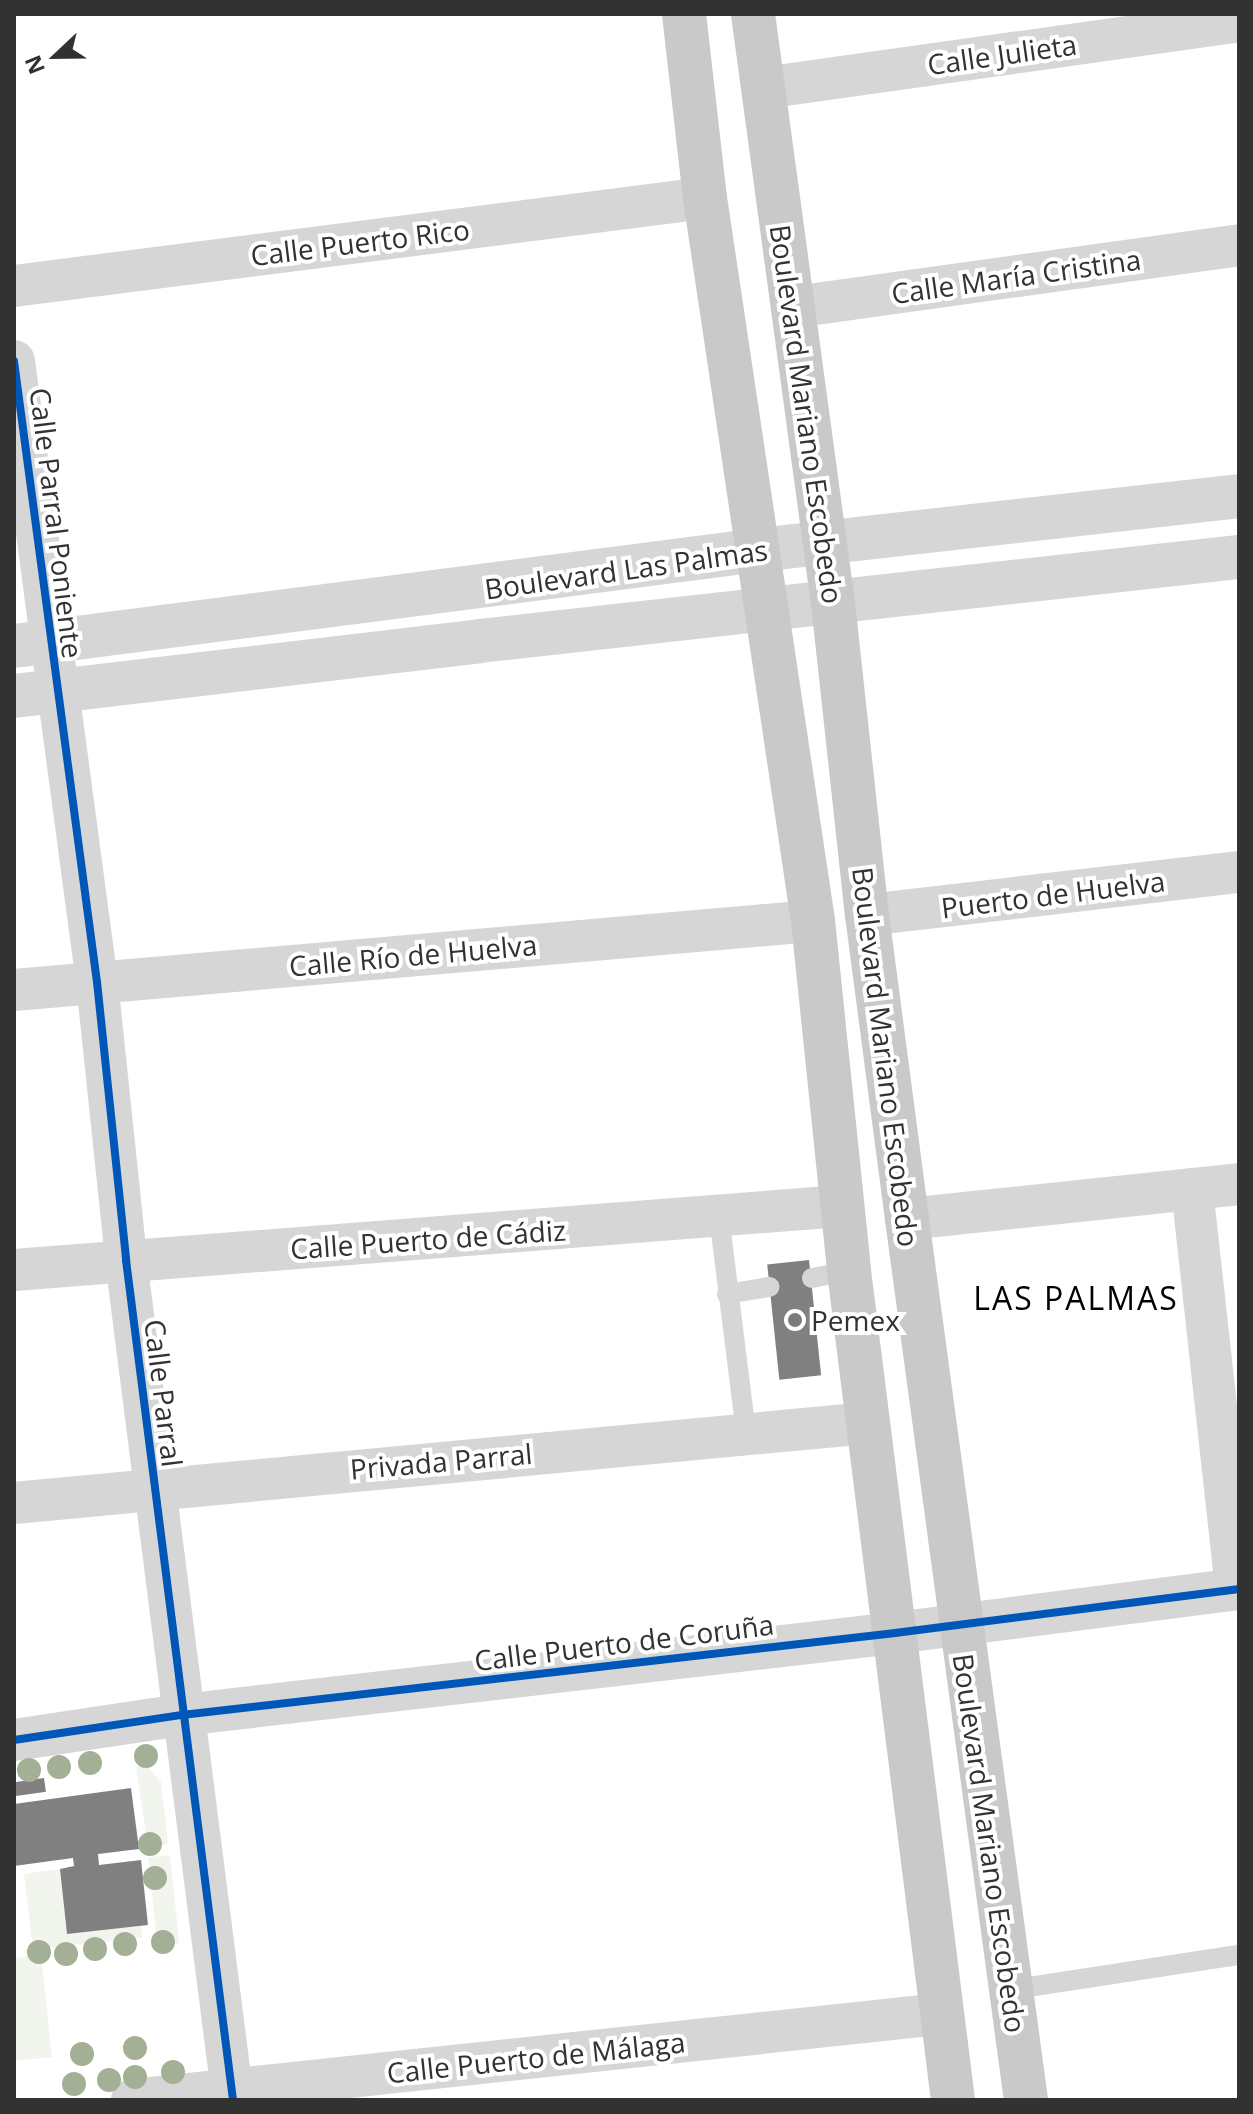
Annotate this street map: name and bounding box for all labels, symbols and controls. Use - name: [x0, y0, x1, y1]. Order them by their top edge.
- north arrow: [16, 16, 96, 96]
- street label: Calle Julieta: [925, 27, 1079, 81]
- text: N: [16, 51, 51, 79]
- street label: Calle Puerto Rico: [249, 212, 471, 272]
- street label: Boulevard Mariano Escobedo: [764, 222, 850, 606]
- street label: Calle María Cristina: [889, 242, 1143, 310]
- street label: Calle Parral Poniente: [24, 386, 90, 660]
- street label: Boulevard Las Palmas: [482, 533, 770, 605]
- street label: Puerto de Huelva: [939, 864, 1167, 924]
- street label: Boulevard Mariano Escobedo: [846, 865, 926, 1249]
- street label: Calle Río de Huelva: [287, 927, 539, 983]
- street label: Calle Puerto de Cádiz: [289, 1213, 567, 1265]
- district label: LAS PALMAS: [973, 1279, 1179, 1317]
- place label: Pemex: [811, 1303, 900, 1337]
- marker: Pemex: [786, 1311, 804, 1329]
- street label: Calle Parral: [138, 1317, 190, 1469]
- street label: Privada Parral: [348, 1436, 534, 1486]
- street label: Calle Puerto de Coruña: [472, 1607, 776, 1677]
- street label: Boulevard Mariano Escobedo: [947, 1651, 1033, 2035]
- street label: Calle Puerto de Málaga: [385, 2025, 687, 2089]

